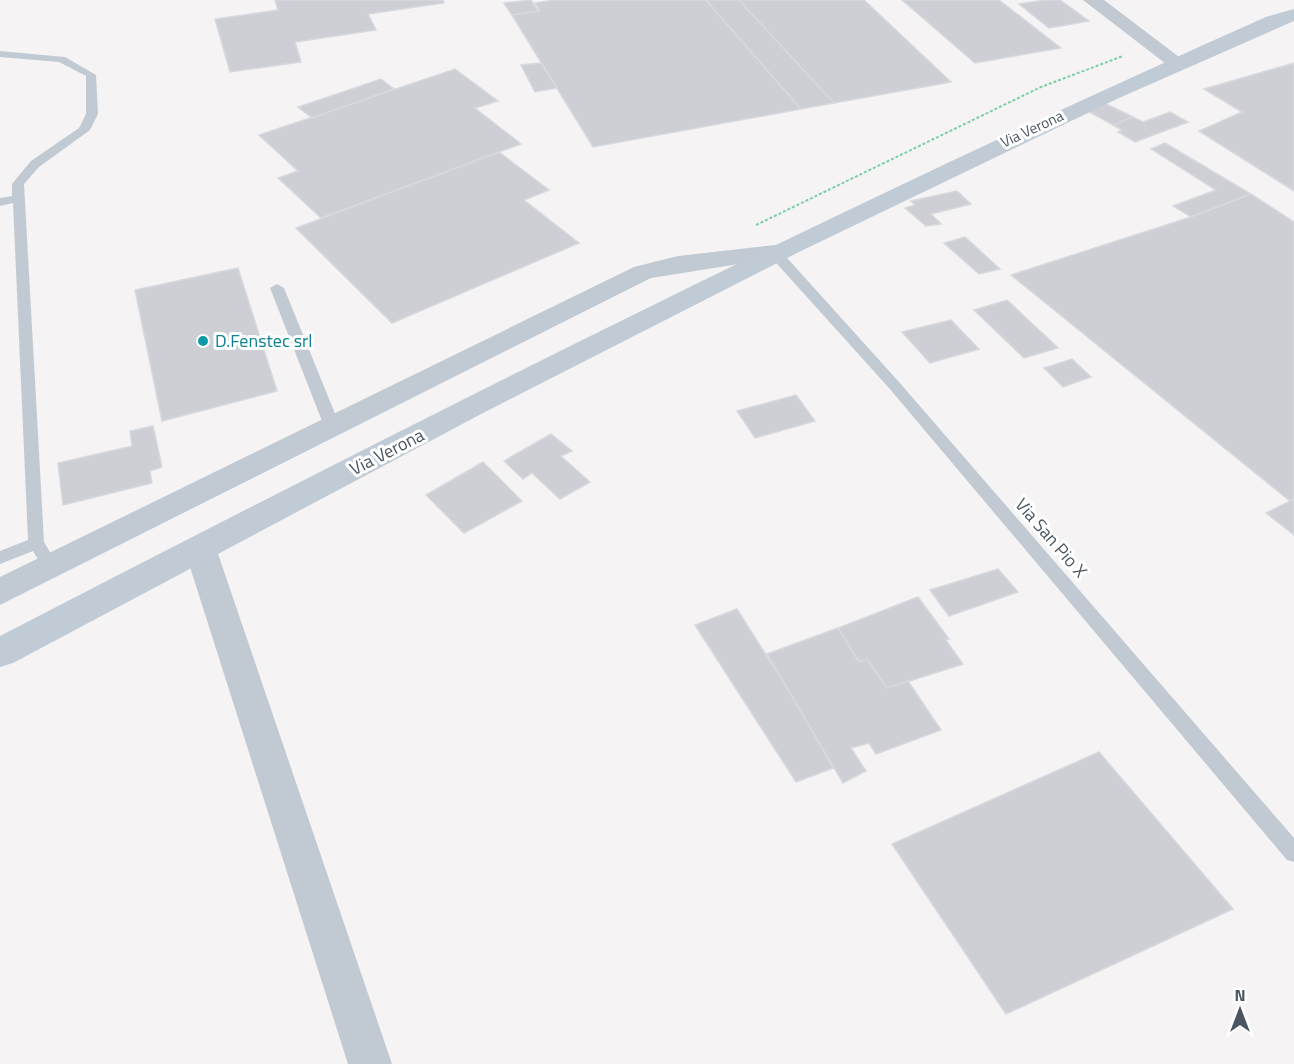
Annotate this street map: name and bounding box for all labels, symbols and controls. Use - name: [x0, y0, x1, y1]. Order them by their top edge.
- street label: Via Verona: [996, 104, 1068, 153]
- place label: D.Fenstec srl: [215, 327, 312, 354]
- marker: D.Fenstec srl: [196, 334, 210, 348]
- street label: Via Verona: [345, 421, 429, 482]
- street label: Via San Pio X: [1009, 492, 1094, 583]
- north arrow: [1210, 980, 1270, 1040]
- text: N: [1234, 983, 1246, 1007]

